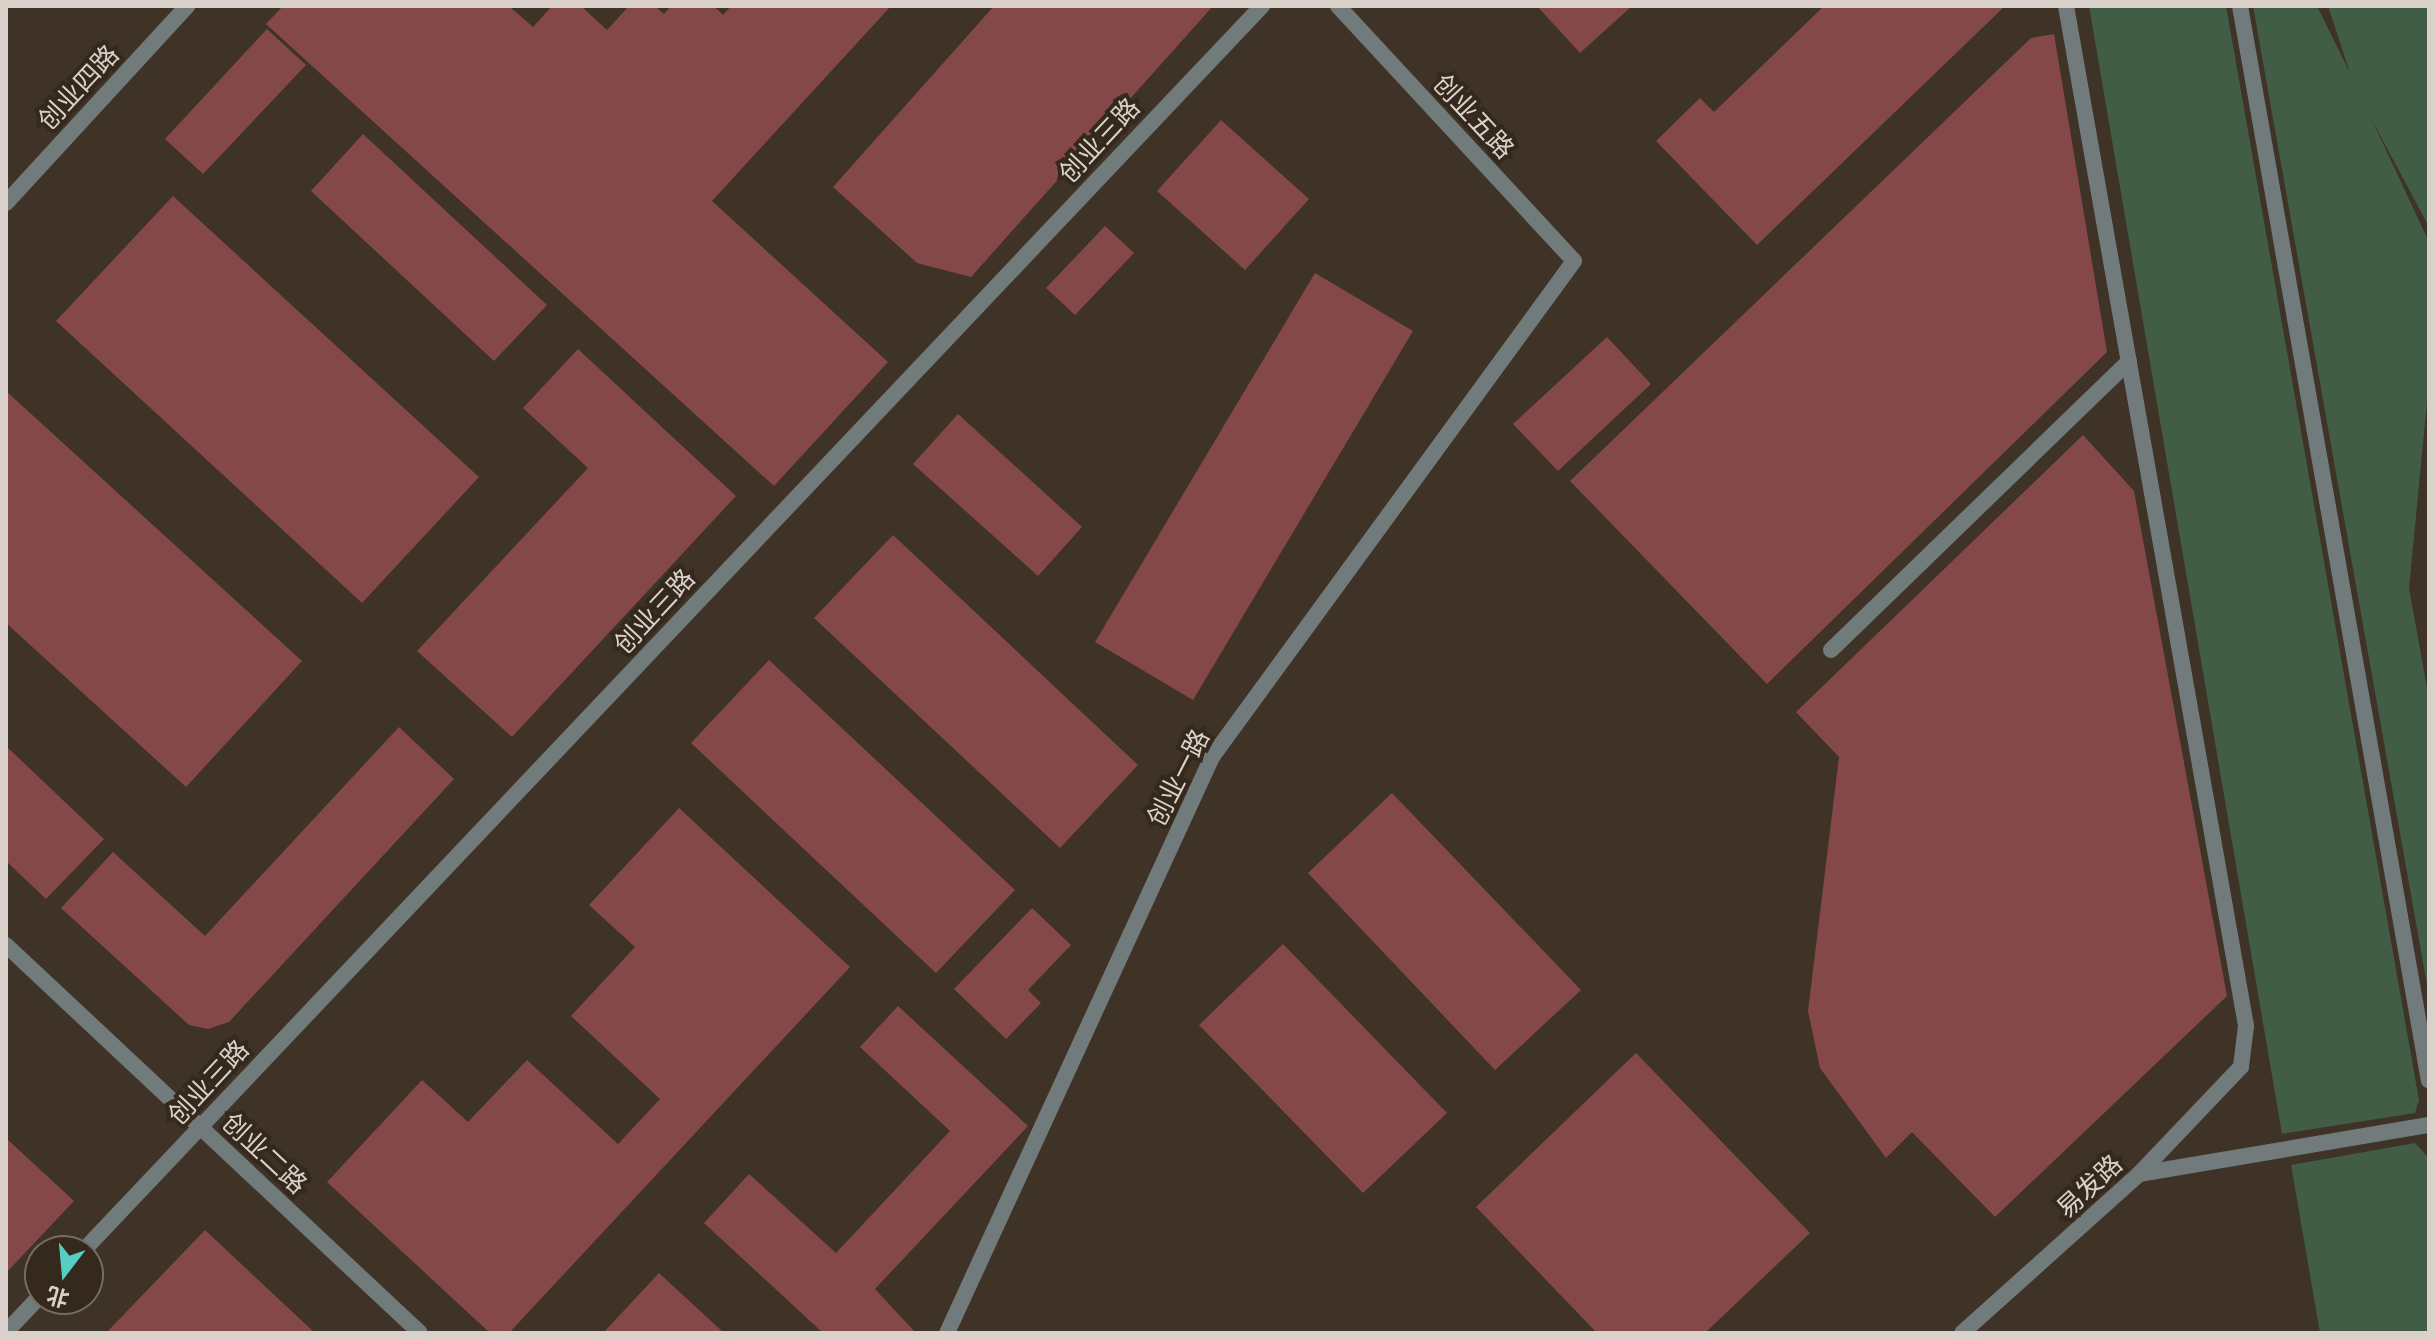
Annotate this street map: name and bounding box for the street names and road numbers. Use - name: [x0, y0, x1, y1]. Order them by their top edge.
- street label: 创业四路: [32, 39, 126, 137]
- street label: 创业五路: [1426, 68, 1520, 166]
- street label: 创业三路: [1053, 92, 1147, 190]
- street label: 创业三路: [608, 563, 702, 661]
- street label: 创业一路: [1141, 725, 1217, 831]
- street label: 创业三路: [162, 1034, 256, 1132]
- street label: 创业二路: [215, 1107, 313, 1201]
- street label: 易发路: [2051, 1149, 2129, 1225]

